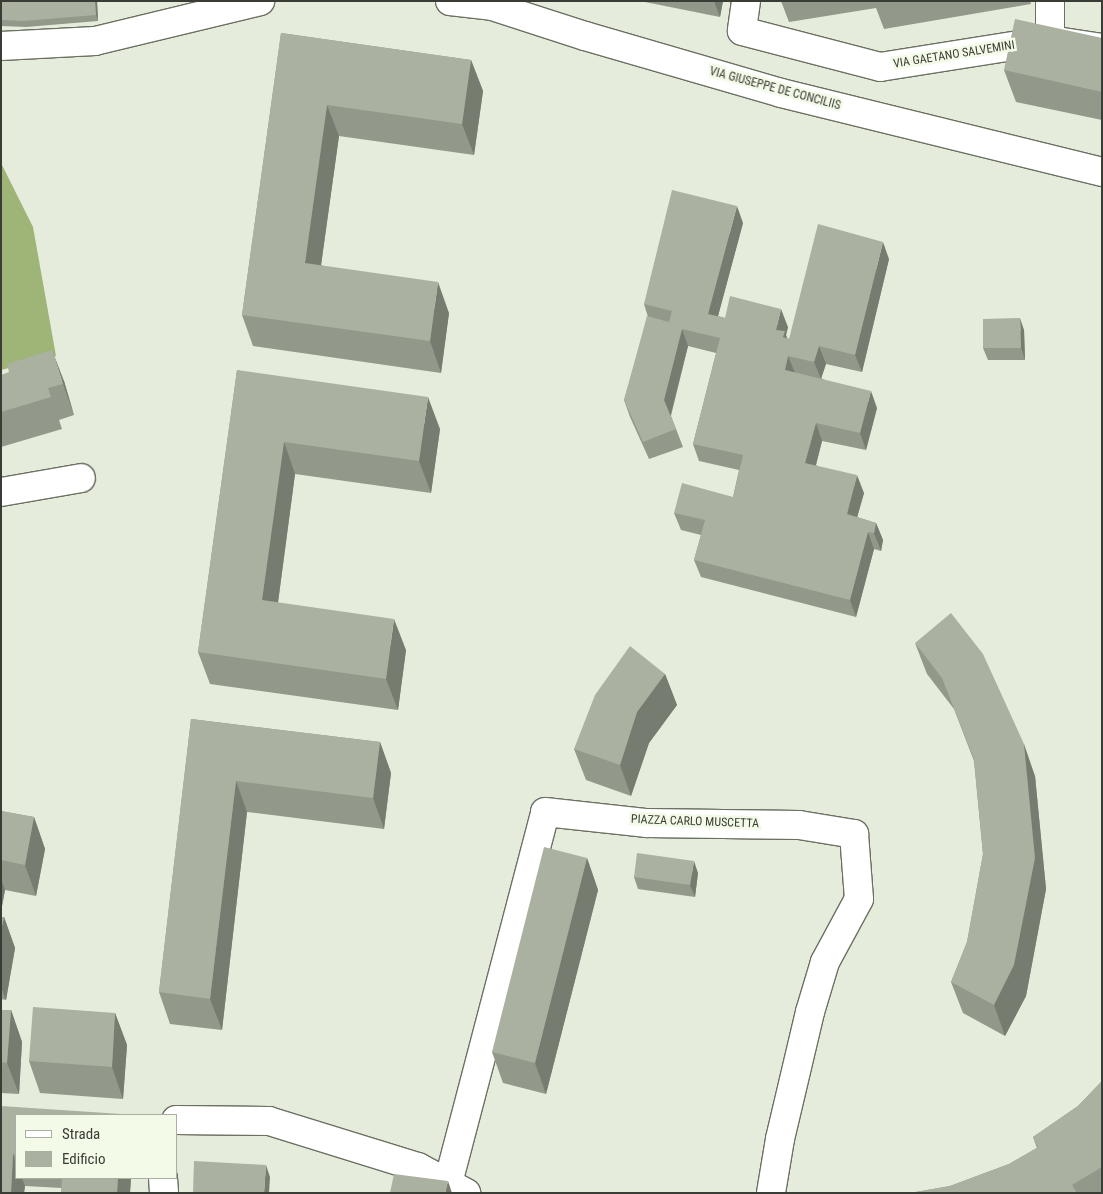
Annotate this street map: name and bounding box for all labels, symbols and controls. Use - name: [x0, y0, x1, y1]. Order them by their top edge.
- street label: VIA GAETANO SALVEMINI: [892, 38, 1016, 72]
- street label: VIA GIUSEPPE DE CONCILIIS: [708, 65, 842, 113]
- street label: PIAZZA CARLO MUSCETTA: [631, 813, 759, 831]
- legend: [15, 1114, 178, 1179]
- text: Strada: [62, 1125, 100, 1143]
- text: Edificio: [62, 1150, 105, 1168]

